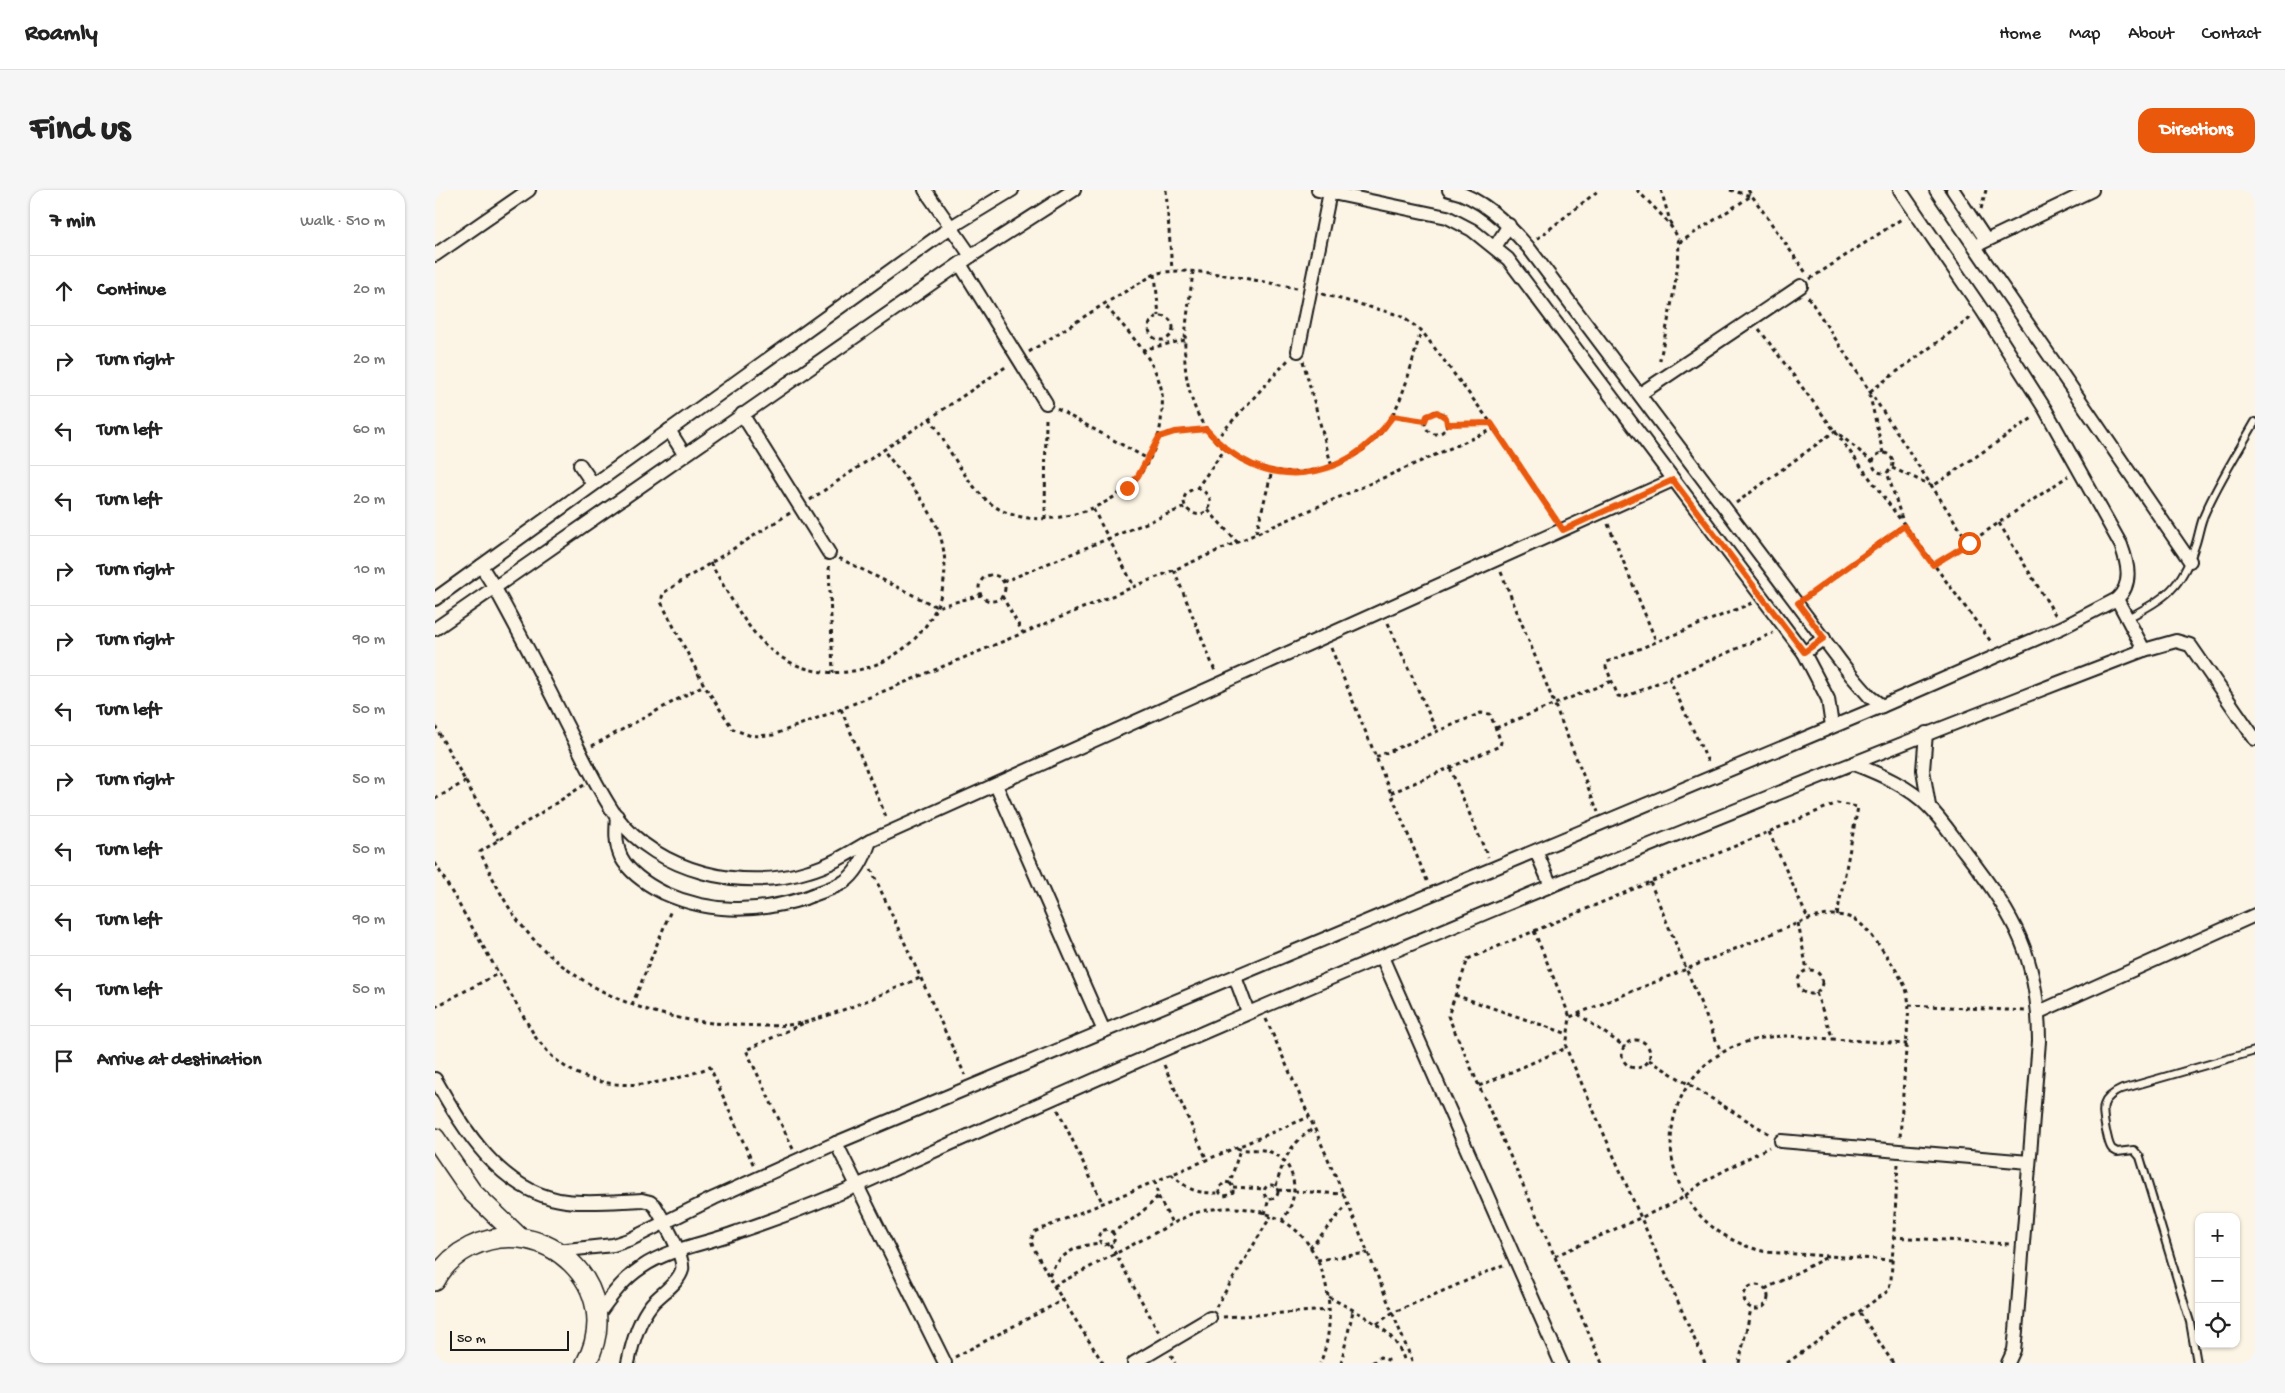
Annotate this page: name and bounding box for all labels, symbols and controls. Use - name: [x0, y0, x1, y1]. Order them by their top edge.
- text: Roamly: [25, 20, 98, 49]
- text: Home: [1999, 24, 2041, 45]
- text: Map: [2069, 24, 2100, 45]
- text: About: [2128, 24, 2174, 45]
- text: Contact: [2202, 24, 2260, 45]
- button: Directions: [2138, 108, 2255, 153]
- text: Find us: [30, 110, 130, 151]
- text: 7 min: [50, 210, 95, 235]
- text: Walk · 510 m: [300, 213, 385, 232]
- icon: ahead: [50, 277, 78, 305]
- text: Continue: [97, 279, 166, 302]
- text: 20 m: [353, 281, 385, 300]
- icon: right: [50, 347, 78, 375]
- text: Turn right: [97, 349, 173, 372]
- text: 20 m: [353, 351, 385, 370]
- icon: left: [50, 417, 78, 445]
- text: Turn left: [97, 419, 161, 442]
- text: 60 m: [353, 421, 385, 440]
- route end: [1116, 477, 1139, 500]
- icon: left: [50, 487, 78, 515]
- text: Turn left: [97, 489, 161, 512]
- text: 20 m: [353, 491, 385, 510]
- route start: [1958, 532, 1981, 555]
- icon: right: [50, 557, 78, 585]
- text: Turn right: [97, 559, 173, 582]
- text: 10 m: [354, 561, 385, 580]
- icon: right: [50, 627, 78, 655]
- text: Turn right: [97, 629, 173, 652]
- text: 90 m: [353, 631, 385, 650]
- icon: left: [50, 697, 78, 725]
- text: Turn left: [97, 699, 161, 722]
- text: 50 m: [352, 701, 385, 720]
- icon: right: [50, 767, 78, 795]
- text: Turn right: [97, 769, 173, 792]
- text: 50 m: [352, 771, 385, 790]
- icon: left: [50, 837, 78, 865]
- text: Turn left: [97, 839, 161, 862]
- text: 50 m: [352, 841, 385, 860]
- icon: left: [50, 907, 78, 935]
- text: Turn left: [97, 909, 161, 932]
- text: 90 m: [353, 911, 385, 930]
- icon: left: [50, 977, 78, 1005]
- text: Turn left: [97, 979, 161, 1002]
- text: 50 m: [352, 981, 385, 1000]
- icon: arrive: [50, 1047, 78, 1075]
- text: Arrive at destination: [97, 1049, 261, 1072]
- map controls: [2195, 1213, 2240, 1348]
- button: +: [2195, 1213, 2240, 1258]
- button: −: [2195, 1258, 2240, 1303]
- button: locate: [2195, 1303, 2240, 1348]
- scale bar: [450, 1328, 569, 1351]
- text: 50 m: [457, 1331, 486, 1348]

